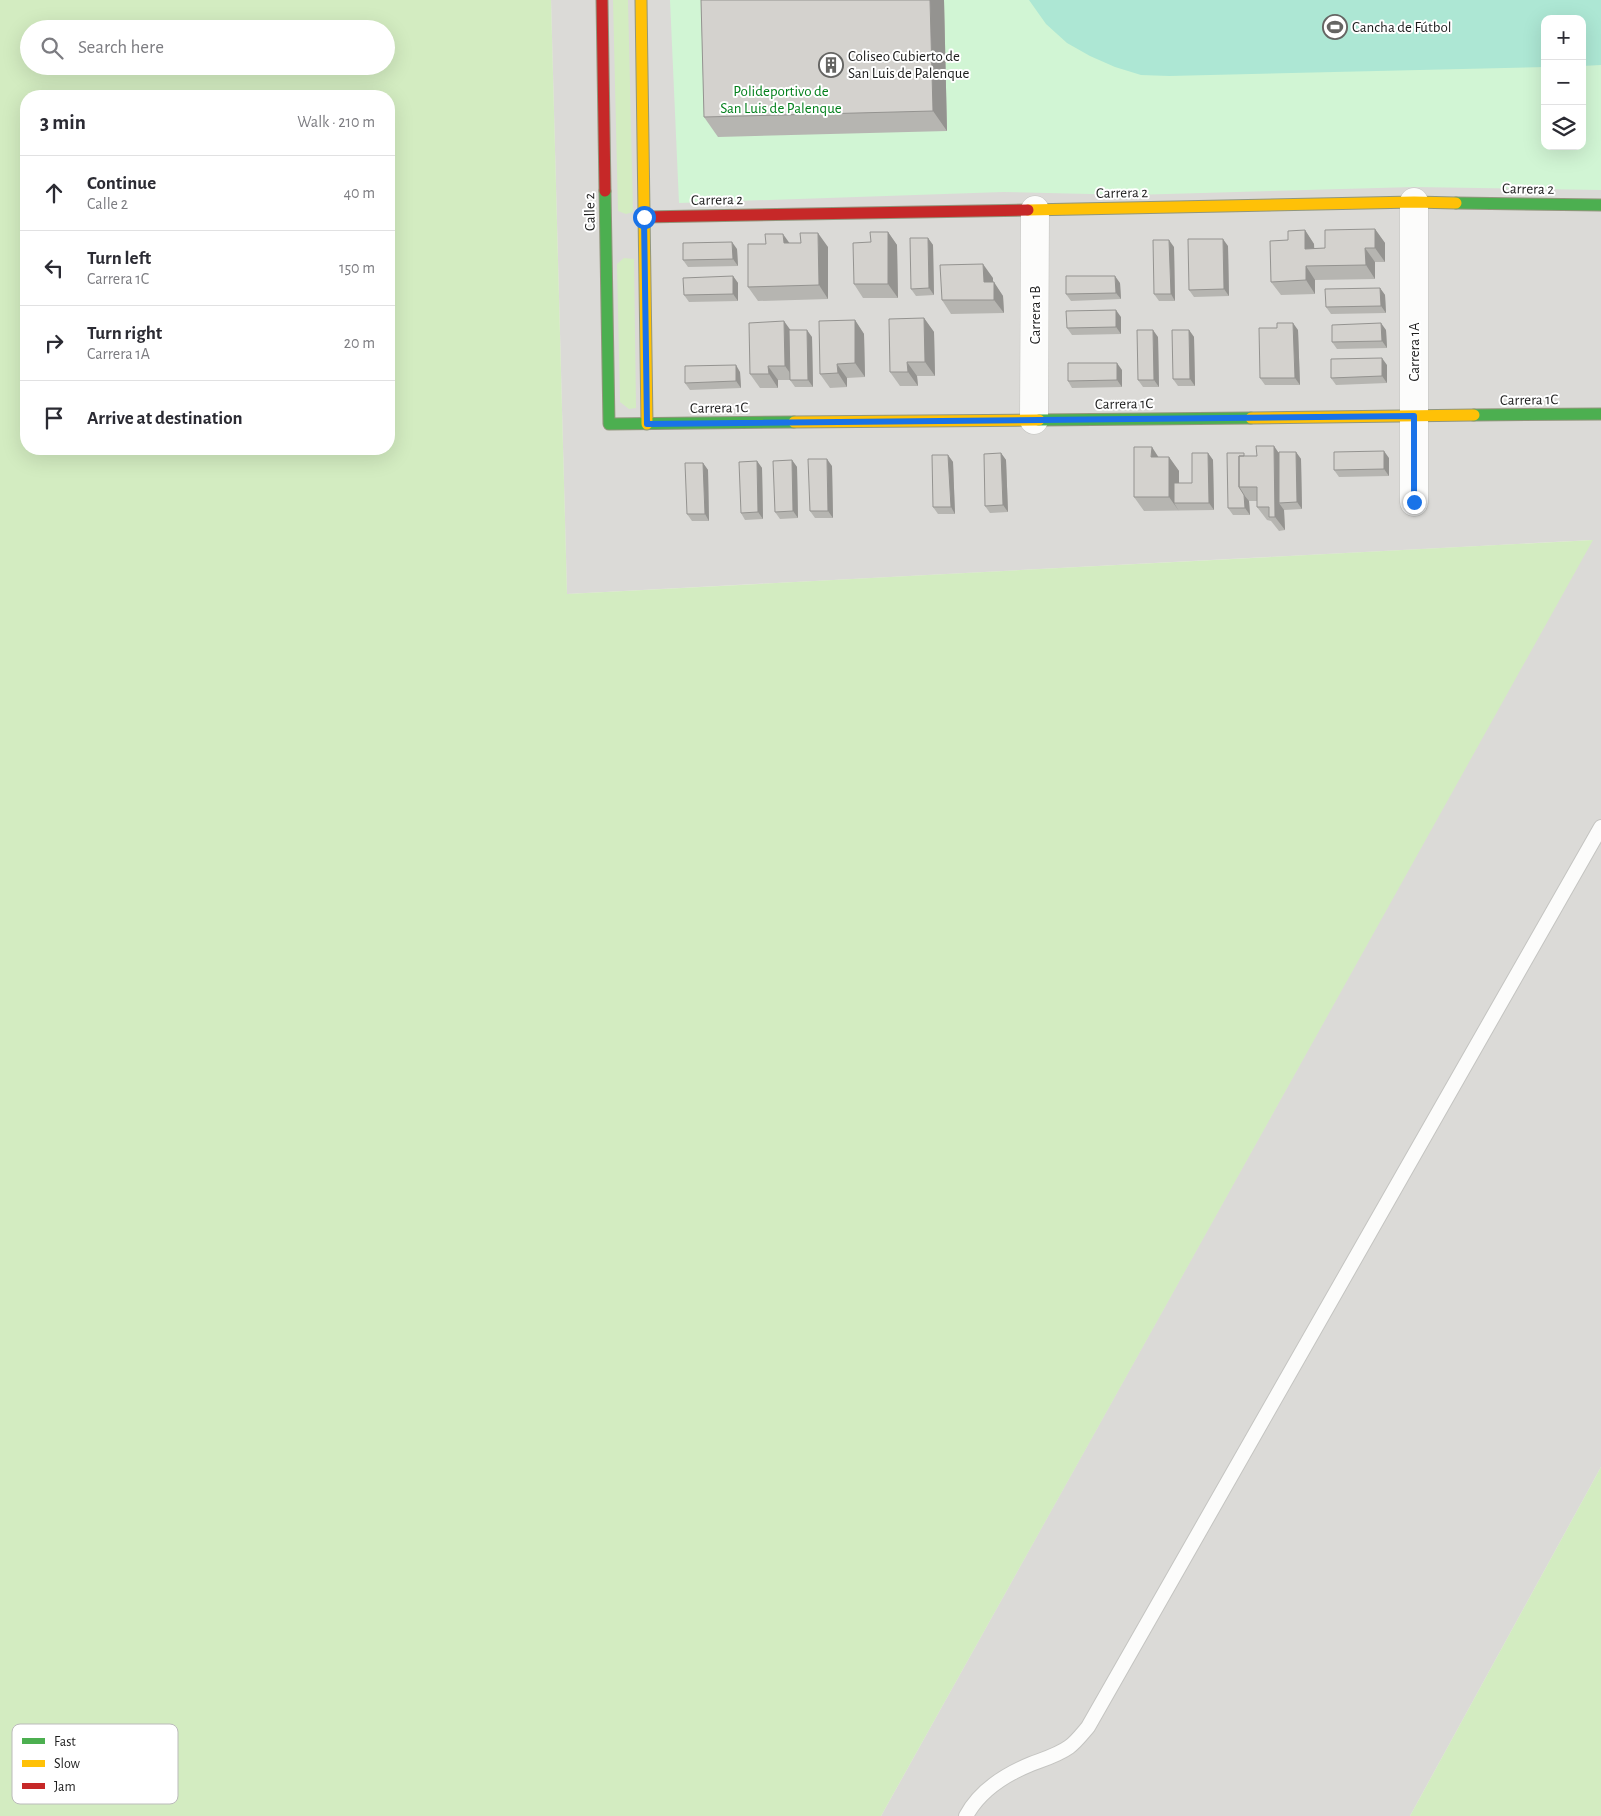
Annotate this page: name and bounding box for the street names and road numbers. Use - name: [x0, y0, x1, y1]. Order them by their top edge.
- street label: Carrera 2: [1502, 181, 1554, 197]
- street label: Carrera 2: [1096, 185, 1148, 201]
- street label: Carrera 2: [691, 192, 743, 208]
- street label: Calle 2: [582, 193, 598, 231]
- street label: Carrera 1B: [1028, 286, 1043, 344]
- street label: Carrera 1A: [1407, 322, 1422, 382]
- street label: Carrera 1C: [1500, 392, 1558, 408]
- street label: Carrera 1C: [1095, 396, 1153, 412]
- street label: Carrera 1C: [690, 400, 748, 416]

